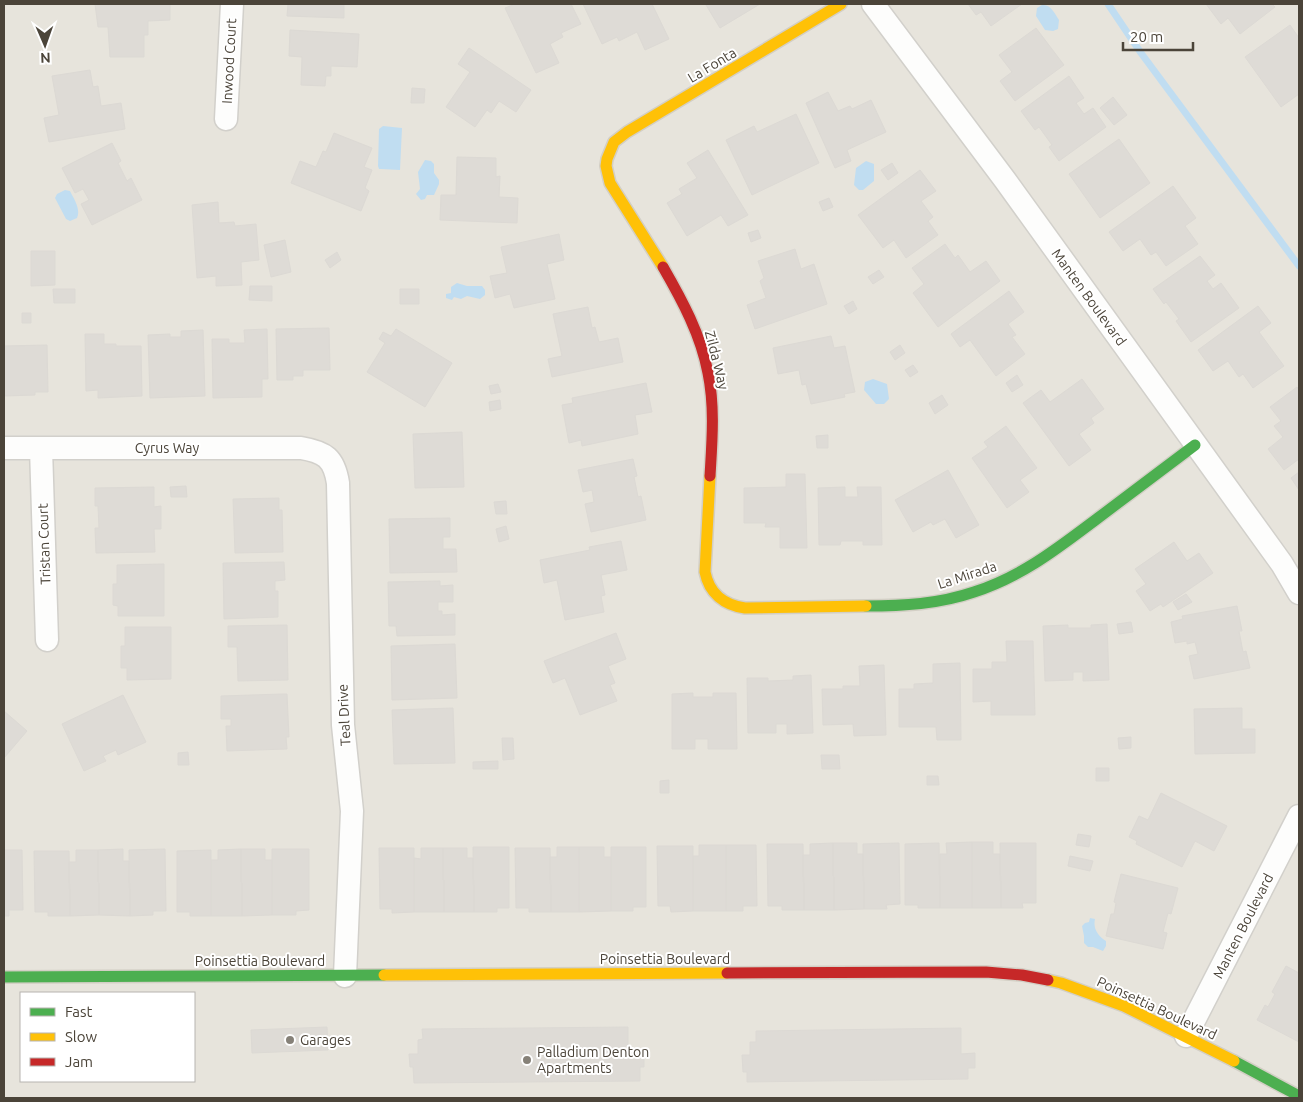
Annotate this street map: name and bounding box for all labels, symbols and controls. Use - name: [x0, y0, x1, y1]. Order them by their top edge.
- street label: Inwood Court: [219, 17, 239, 104]
- north arrow: [20, 20, 70, 70]
- scale bar: [1123, 20, 1193, 52]
- text: 20 m: [1130, 28, 1163, 45]
- street label: La Fonta: [685, 44, 739, 86]
- text: N: [40, 50, 51, 66]
- street label: Manten Boulevard: [1049, 245, 1129, 349]
- street label: Zilda Way: [702, 329, 732, 391]
- street label: Cyrus Way: [135, 440, 200, 456]
- street label: Tristan Court: [35, 502, 53, 585]
- street label: La Mirada: [936, 558, 998, 592]
- street label: Teal Drive: [334, 684, 354, 746]
- street label: Manten Boulevard: [1210, 871, 1276, 981]
- street label: Poinsettia Boulevard: [600, 951, 730, 967]
- street label: Poinsettia Boulevard: [195, 953, 325, 969]
- street label: Poinsettia Boulevard: [1095, 973, 1219, 1043]
- legend: [20, 992, 195, 1082]
- text: Fast: [65, 1003, 93, 1020]
- text: Slow: [65, 1028, 98, 1045]
- place label: Garages: [300, 1032, 351, 1048]
- marker: Garages: [284, 1034, 296, 1046]
- place label: Palladium Denton Apartments: [537, 1044, 649, 1076]
- text: Jam: [65, 1053, 93, 1070]
- marker: Palladium Denton Apartments: [521, 1054, 533, 1066]

